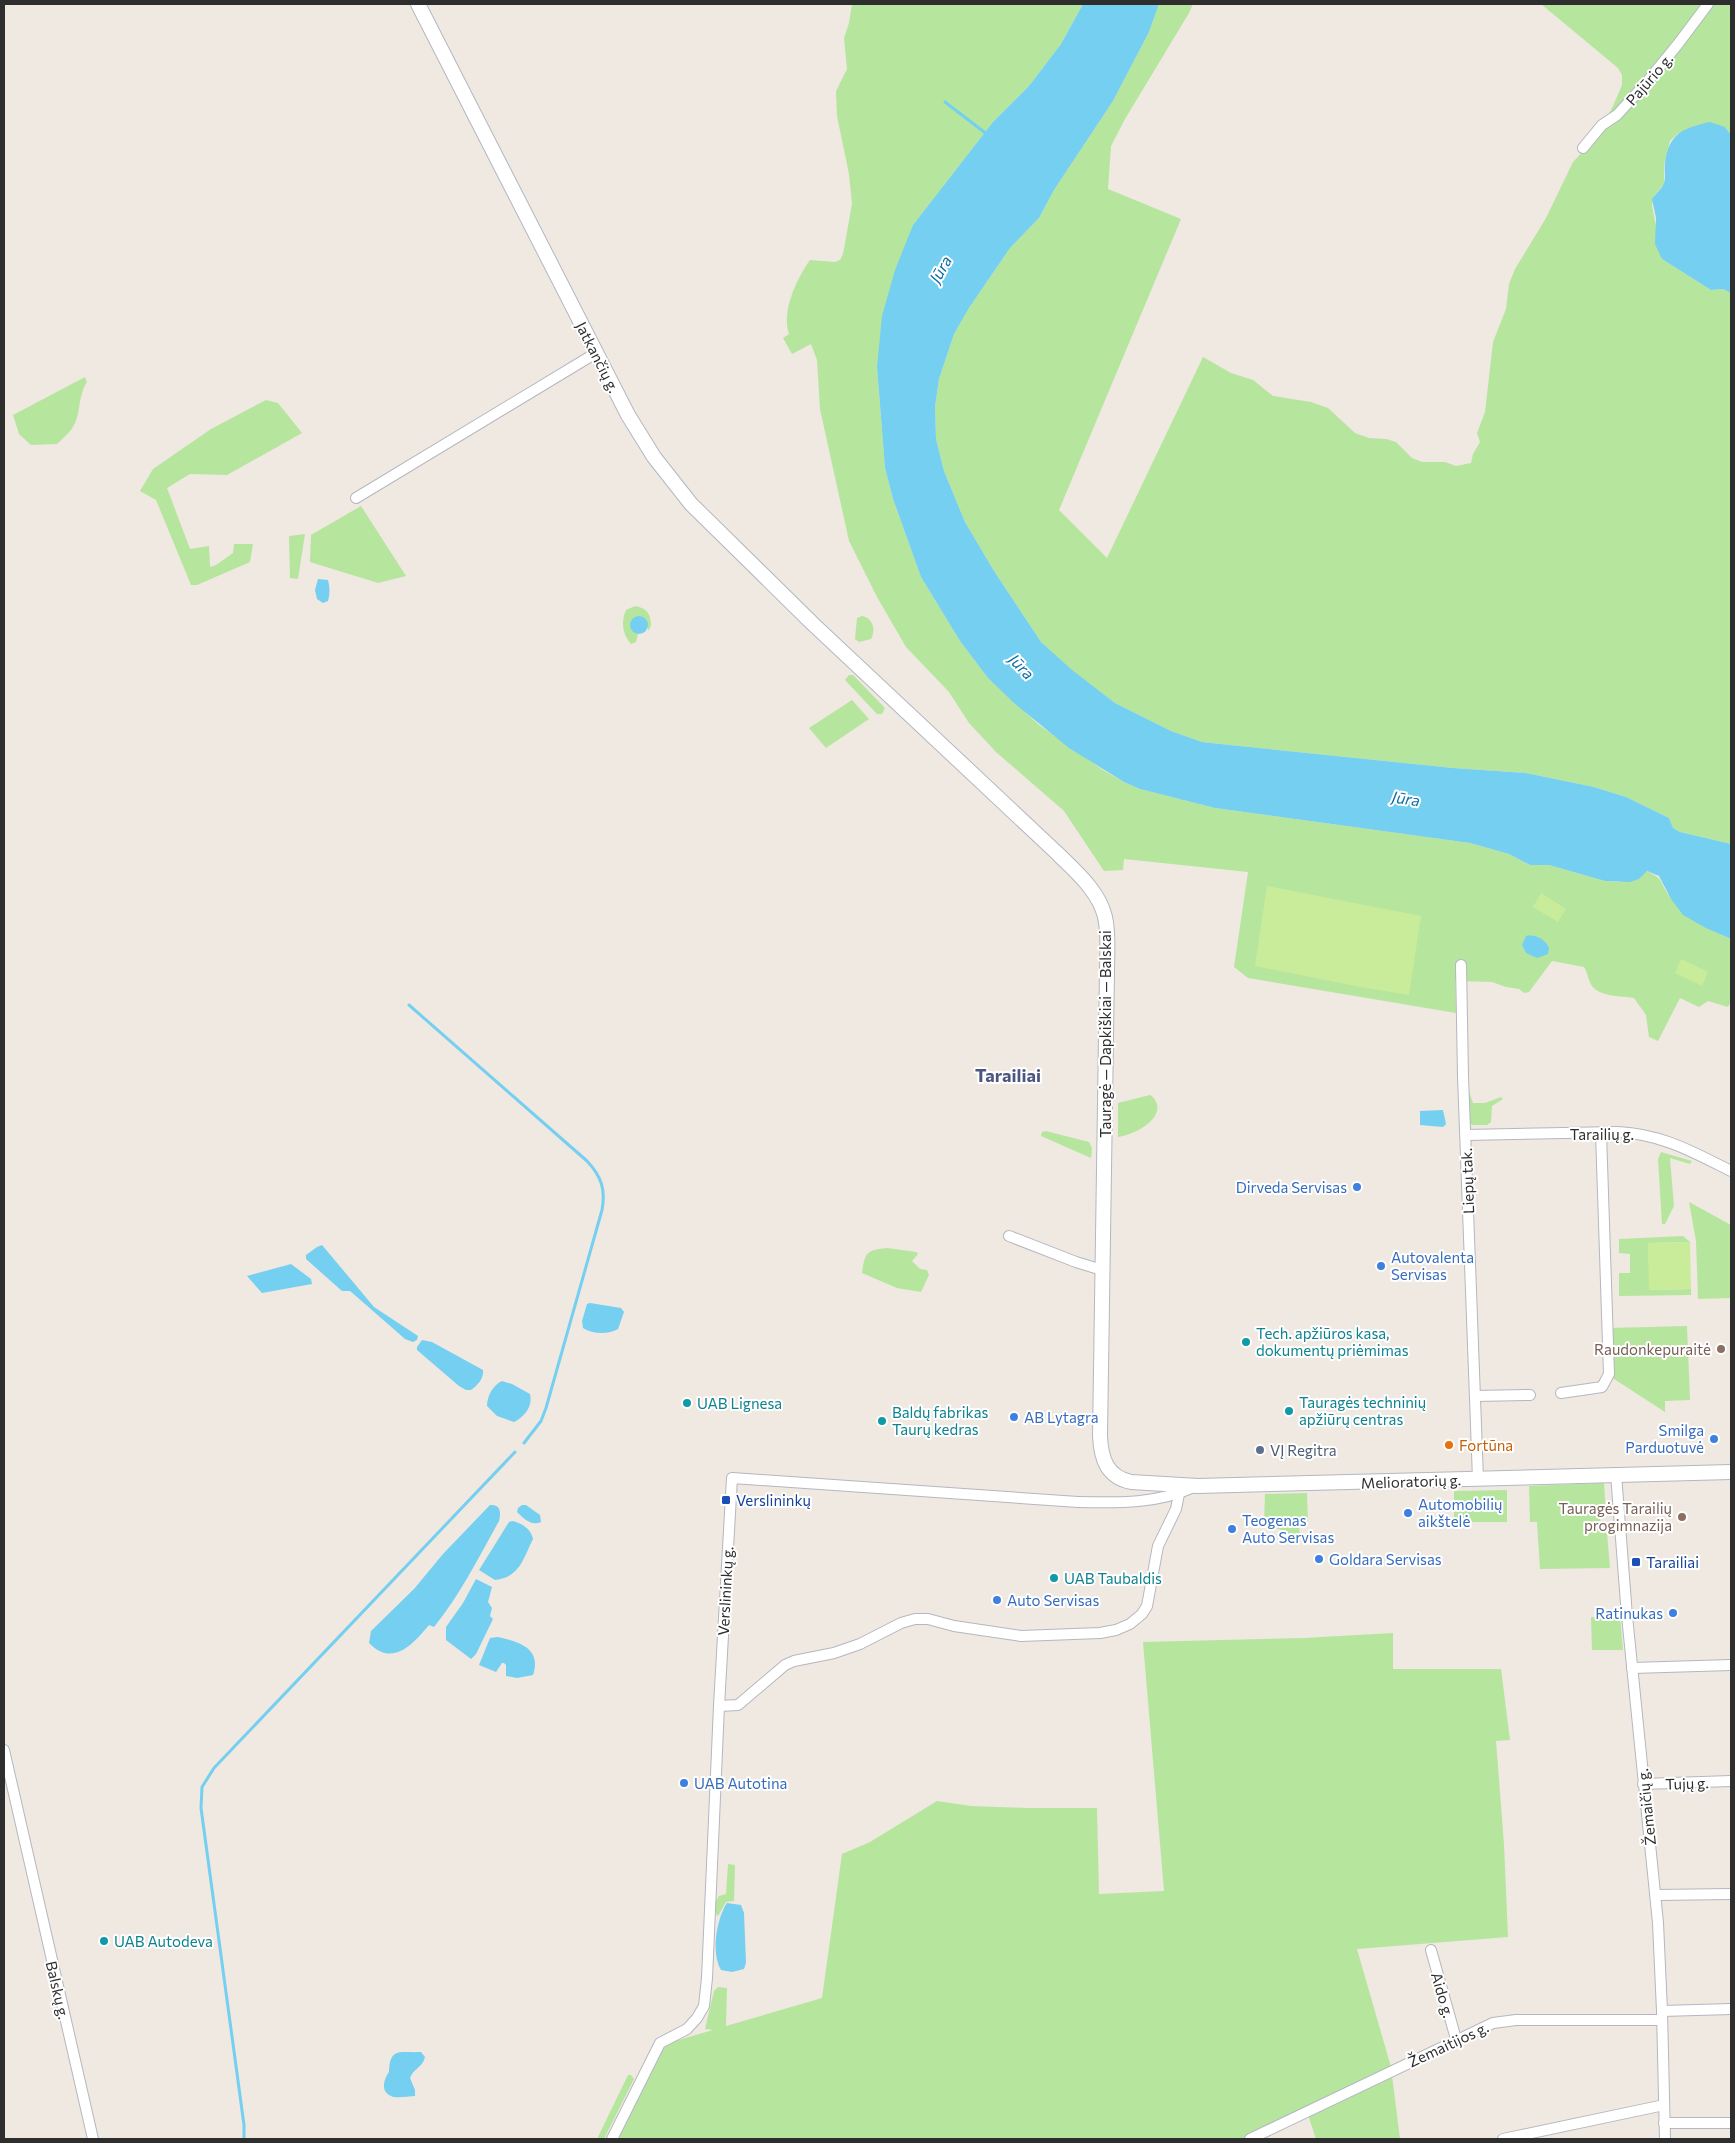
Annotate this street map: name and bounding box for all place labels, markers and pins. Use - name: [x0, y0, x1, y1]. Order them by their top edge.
- place label: Dirveda Servisas: [1236, 1178, 1347, 1196]
- marker: Dirveda Servisas: [1351, 1181, 1363, 1193]
- place label: Autovalenta Servisas: [1391, 1248, 1474, 1283]
- marker: Autovalenta Servisas: [1375, 1260, 1387, 1272]
- place label: Tech. apžiūros kasa, dokumentų priėmimas: [1256, 1324, 1409, 1359]
- marker: Tech. apžiūros kasa, dokumentų priėmimas: [1240, 1336, 1252, 1348]
- place label: Raudonkepuraitė: [1594, 1340, 1711, 1358]
- marker: Raudonkepuraitė: [1715, 1343, 1727, 1355]
- place label: Tauragės techninių apžiūrų centras: [1299, 1393, 1426, 1428]
- place label: UAB Lignesa: [697, 1394, 782, 1412]
- marker: UAB Lignesa: [681, 1397, 693, 1409]
- place label: Baldų fabrikas Taurų kedras: [892, 1403, 989, 1438]
- marker: Tauragės techninių apžiūrų centras: [1283, 1405, 1295, 1417]
- place label: AB Lytagra: [1024, 1408, 1099, 1426]
- marker: AB Lytagra: [1008, 1411, 1020, 1423]
- marker: Baldų fabrikas Taurų kedras: [876, 1415, 888, 1427]
- place label: Smilga Parduotuvė: [1625, 1421, 1704, 1456]
- marker: Smilga Parduotuvė: [1708, 1433, 1720, 1445]
- place label: Fortūna: [1459, 1436, 1513, 1454]
- marker: Fortūna: [1443, 1439, 1455, 1451]
- place label: VĮ Regitra: [1270, 1441, 1337, 1459]
- marker: VĮ Regitra: [1254, 1444, 1266, 1456]
- place label: Verslininkų: [736, 1491, 811, 1509]
- marker: Verslininkų: [720, 1494, 732, 1506]
- place label: Automobilių aikštelė: [1418, 1495, 1502, 1530]
- place label: Tauragės Tarailių progimnazija: [1558, 1499, 1672, 1534]
- marker: Automobilių aikštelė: [1402, 1507, 1414, 1519]
- place label: Teogenas Auto Servisas: [1242, 1511, 1334, 1546]
- marker: Tauragės Tarailių progimnazija: [1676, 1511, 1688, 1523]
- marker: Teogenas Auto Servisas: [1226, 1523, 1238, 1535]
- place label: Goldara Servisas: [1329, 1550, 1442, 1568]
- marker: Goldara Servisas: [1313, 1553, 1325, 1565]
- place label: Tarailiai: [1646, 1553, 1699, 1571]
- marker: Tarailiai: [1630, 1556, 1642, 1568]
- place label: UAB Taubaldis: [1064, 1569, 1162, 1587]
- marker: UAB Taubaldis: [1048, 1572, 1060, 1584]
- place label: Auto Servisas: [1007, 1591, 1099, 1609]
- marker: Auto Servisas: [991, 1594, 1003, 1606]
- place label: Ratinukas: [1595, 1604, 1663, 1622]
- marker: Ratinukas: [1667, 1607, 1679, 1619]
- place label: UAB Autotina: [694, 1774, 787, 1792]
- marker: UAB Autotina: [678, 1777, 690, 1789]
- place label: UAB Autodeva: [114, 1932, 213, 1950]
- marker: UAB Autodeva: [98, 1935, 110, 1947]

